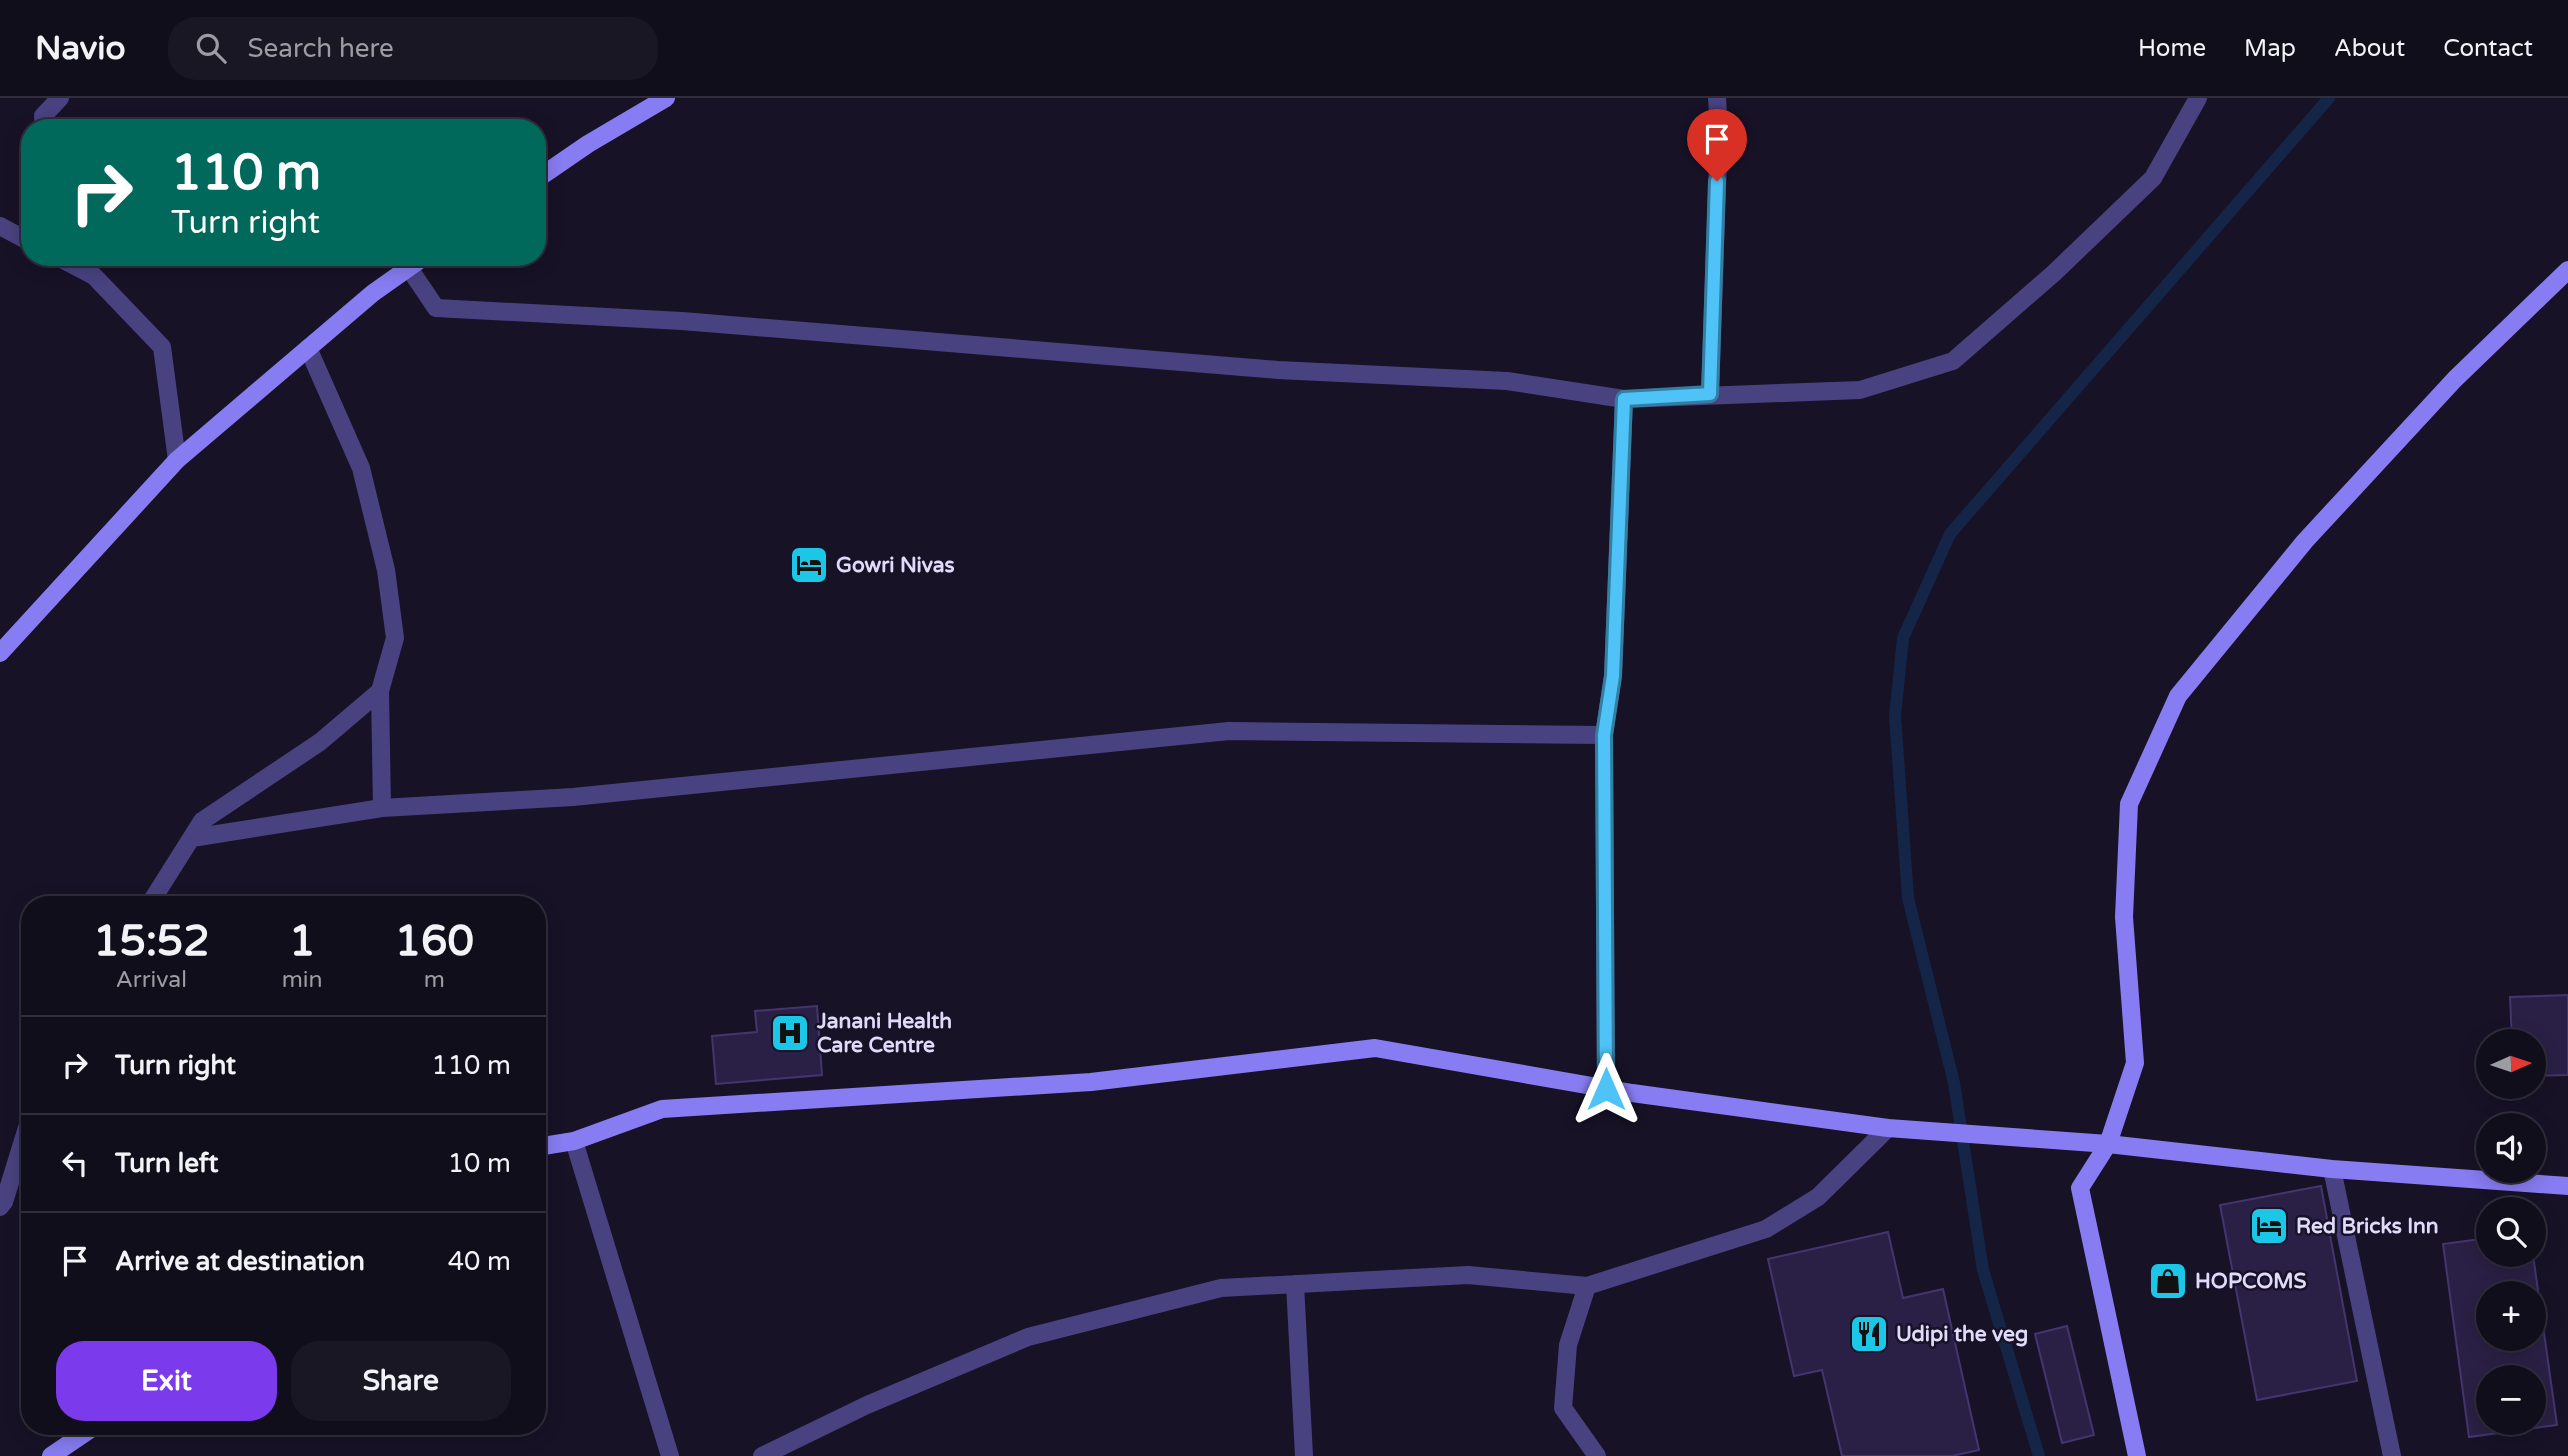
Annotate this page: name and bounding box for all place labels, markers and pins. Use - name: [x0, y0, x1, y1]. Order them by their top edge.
- pin: [1687, 109, 1747, 181]
- hotel icon: Gowri Nivas: [788, 544, 830, 586]
- place label: Gowri Nivas: [836, 553, 955, 578]
- place label: Janani Health Care Centre: [816, 1009, 952, 1058]
- hospital icon: Janani Health Care Centre: [769, 1012, 811, 1054]
- hotel icon: Red Bricks Inn: [2248, 1205, 2290, 1247]
- place label: Red Bricks Inn: [2296, 1214, 2439, 1239]
- shop icon: HOPCOMS: [2147, 1260, 2189, 1302]
- place label: HOPCOMS: [2195, 1269, 2307, 1294]
- restaurant icon: Udipi the veg: [1848, 1313, 1890, 1355]
- place label: Udipi the veg: [1896, 1322, 2028, 1347]

